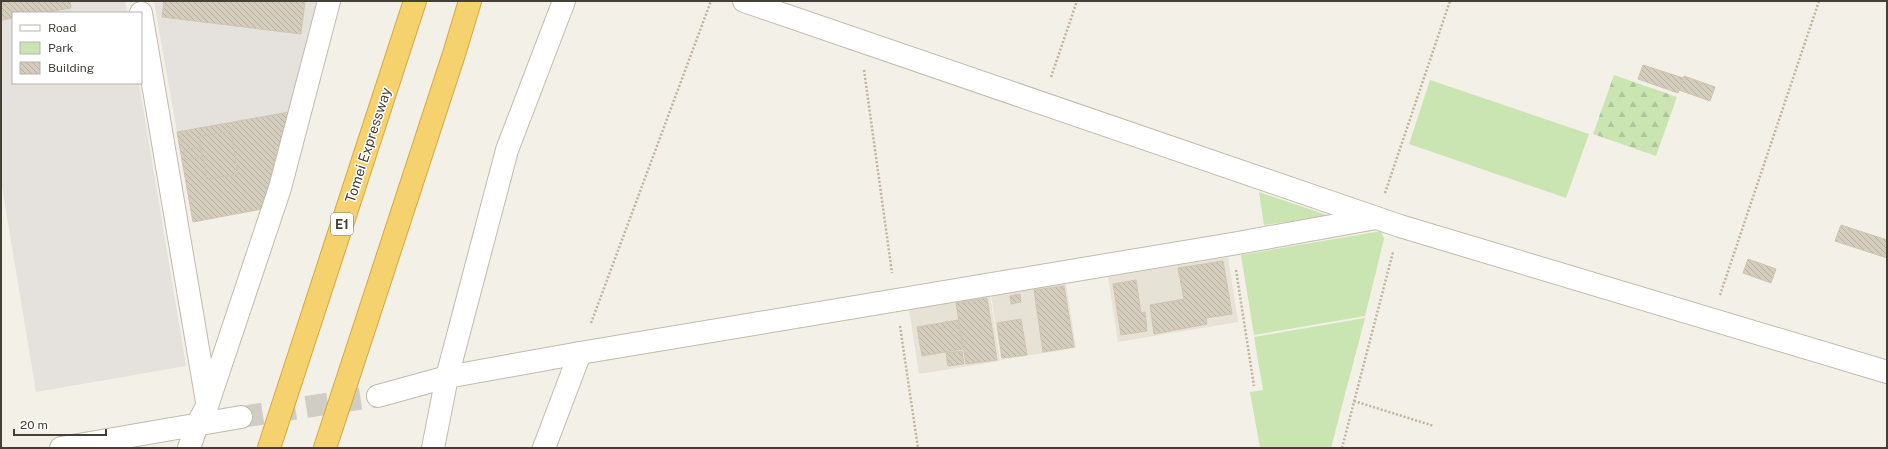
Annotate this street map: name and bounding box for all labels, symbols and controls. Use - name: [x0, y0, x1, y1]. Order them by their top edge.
- legend: [12, 12, 142, 84]
- text: Road: [48, 21, 76, 35]
- text: Park: [48, 41, 74, 55]
- text: Building: [48, 61, 94, 75]
- street label: Tomei Expressway: [342, 85, 394, 205]
- road number: E1: [331, 213, 353, 235]
- scale bar: [14, 411, 106, 437]
- text: 20 m: [20, 418, 48, 432]

